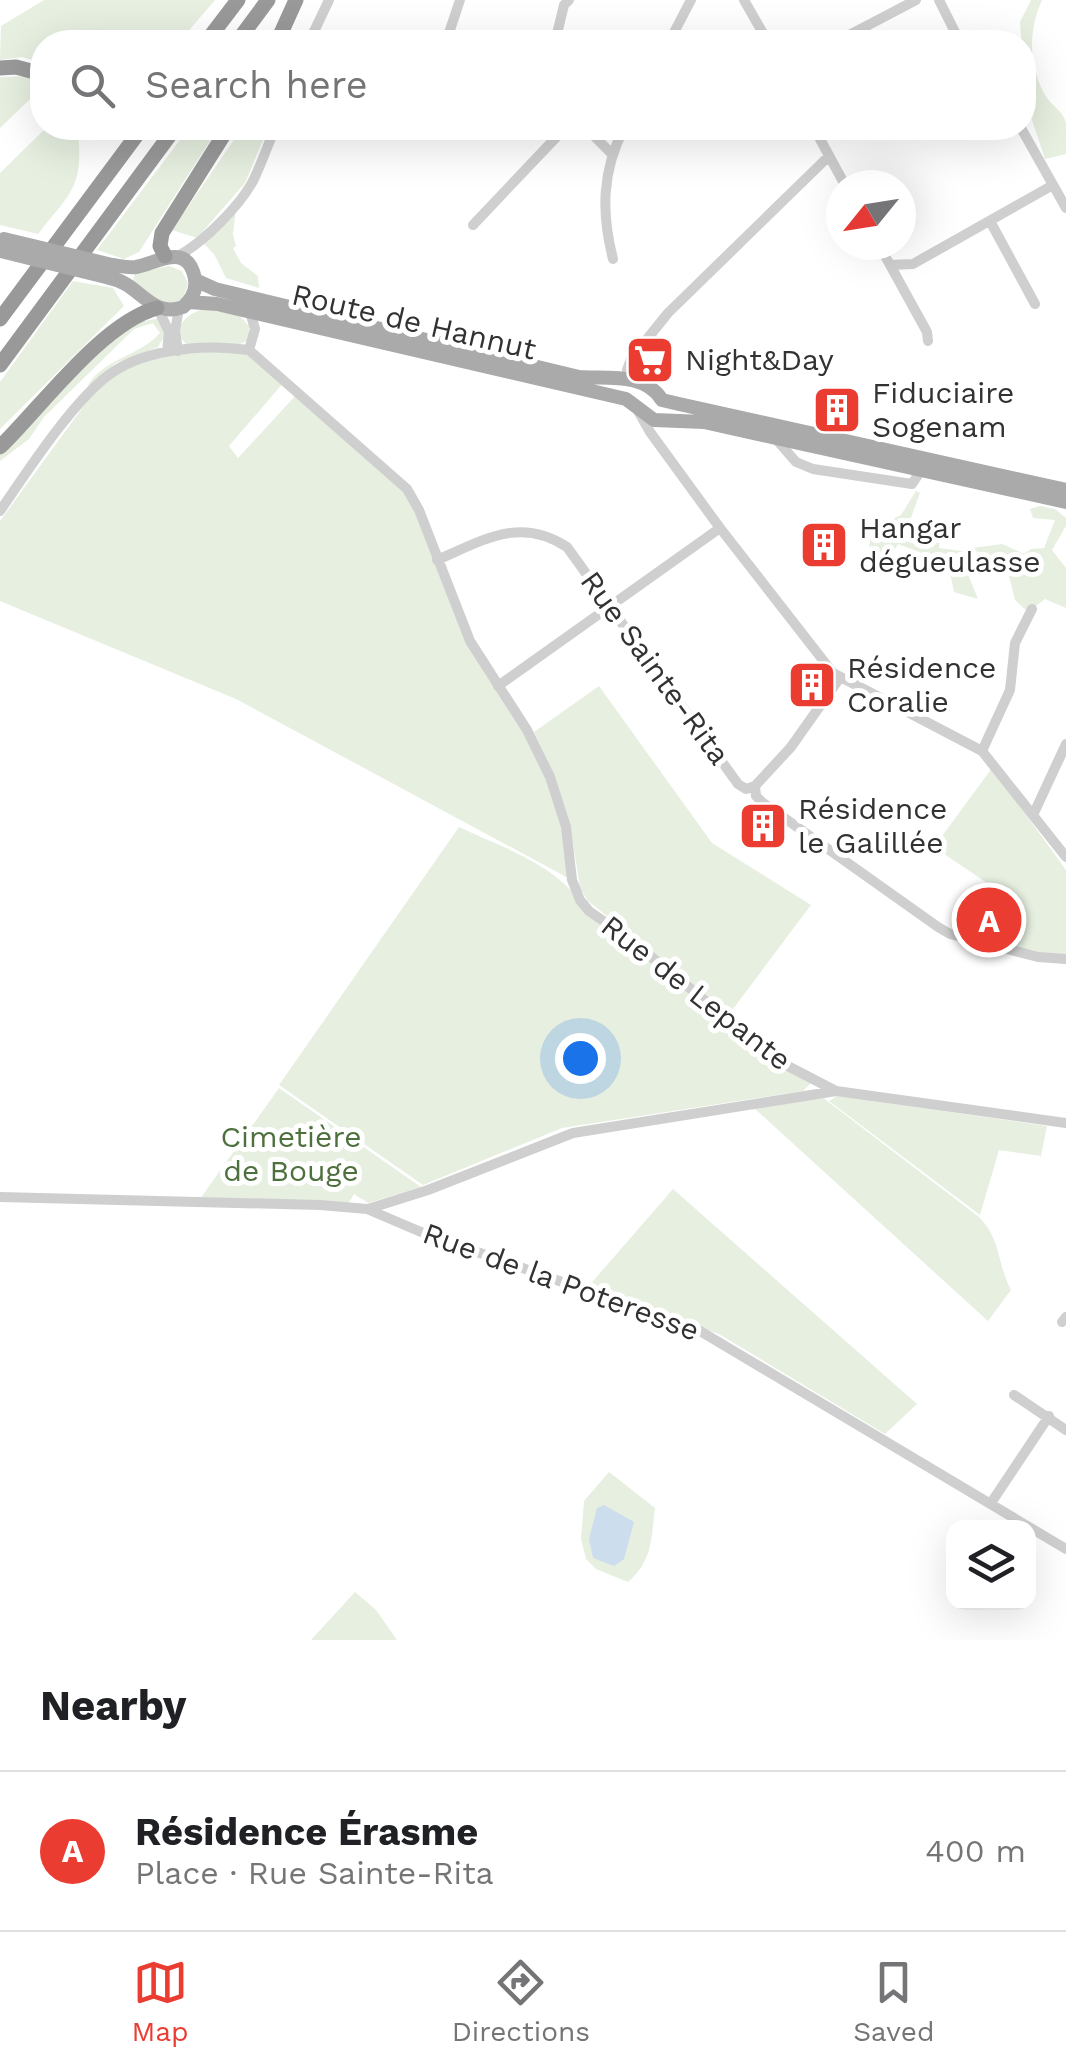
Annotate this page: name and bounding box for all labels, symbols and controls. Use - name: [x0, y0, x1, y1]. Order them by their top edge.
- search box: [30, 30, 1036, 140]
- icon: search: [65, 58, 120, 113]
- text: Search here: [145, 63, 368, 107]
- north arrow: [826, 170, 916, 260]
- street label: Route de Hannut: [289, 276, 540, 367]
- supermarket icon: Night&Day: [624, 334, 676, 386]
- place label: Night&Day: [685, 342, 834, 377]
- place label: Fiduciaire Sogenam: [872, 375, 1014, 444]
- building icon: Fiduciaire Sogenam: [811, 384, 863, 436]
- place label: Hangar dégueulasse: [859, 510, 1041, 579]
- building icon: Hangar dégueulasse: [798, 519, 850, 571]
- street label: Rue Sainte-Rita: [574, 564, 737, 771]
- place label: Résidence Coralie: [847, 650, 996, 719]
- building icon: Résidence Coralie: [786, 659, 838, 711]
- place label: Résidence le Galillée: [798, 791, 947, 860]
- building icon: Résidence le Galillée: [737, 800, 789, 852]
- pin: A: [956, 882, 1022, 958]
- street label: Rue de Lepante: [595, 908, 798, 1077]
- your location: [555, 1033, 606, 1084]
- park label: Cimetière de Bouge: [221, 1119, 361, 1188]
- street label: Rue de la Poteresse: [418, 1215, 704, 1348]
- map controls: [946, 1520, 1036, 1610]
- button: layers: [946, 1520, 1036, 1610]
- text: Nearby: [40, 1681, 187, 1730]
- text: Résidence Érasme: [135, 1810, 478, 1854]
- text: A: [62, 1832, 83, 1870]
- text: 400 m: [925, 1832, 1026, 1870]
- text: Place · Rue Sainte-Rita: [135, 1854, 494, 1892]
- tab: Map: [132, 1955, 189, 2048]
- tab: Directions: [452, 1955, 590, 2048]
- tab: Saved: [853, 1955, 934, 2048]

